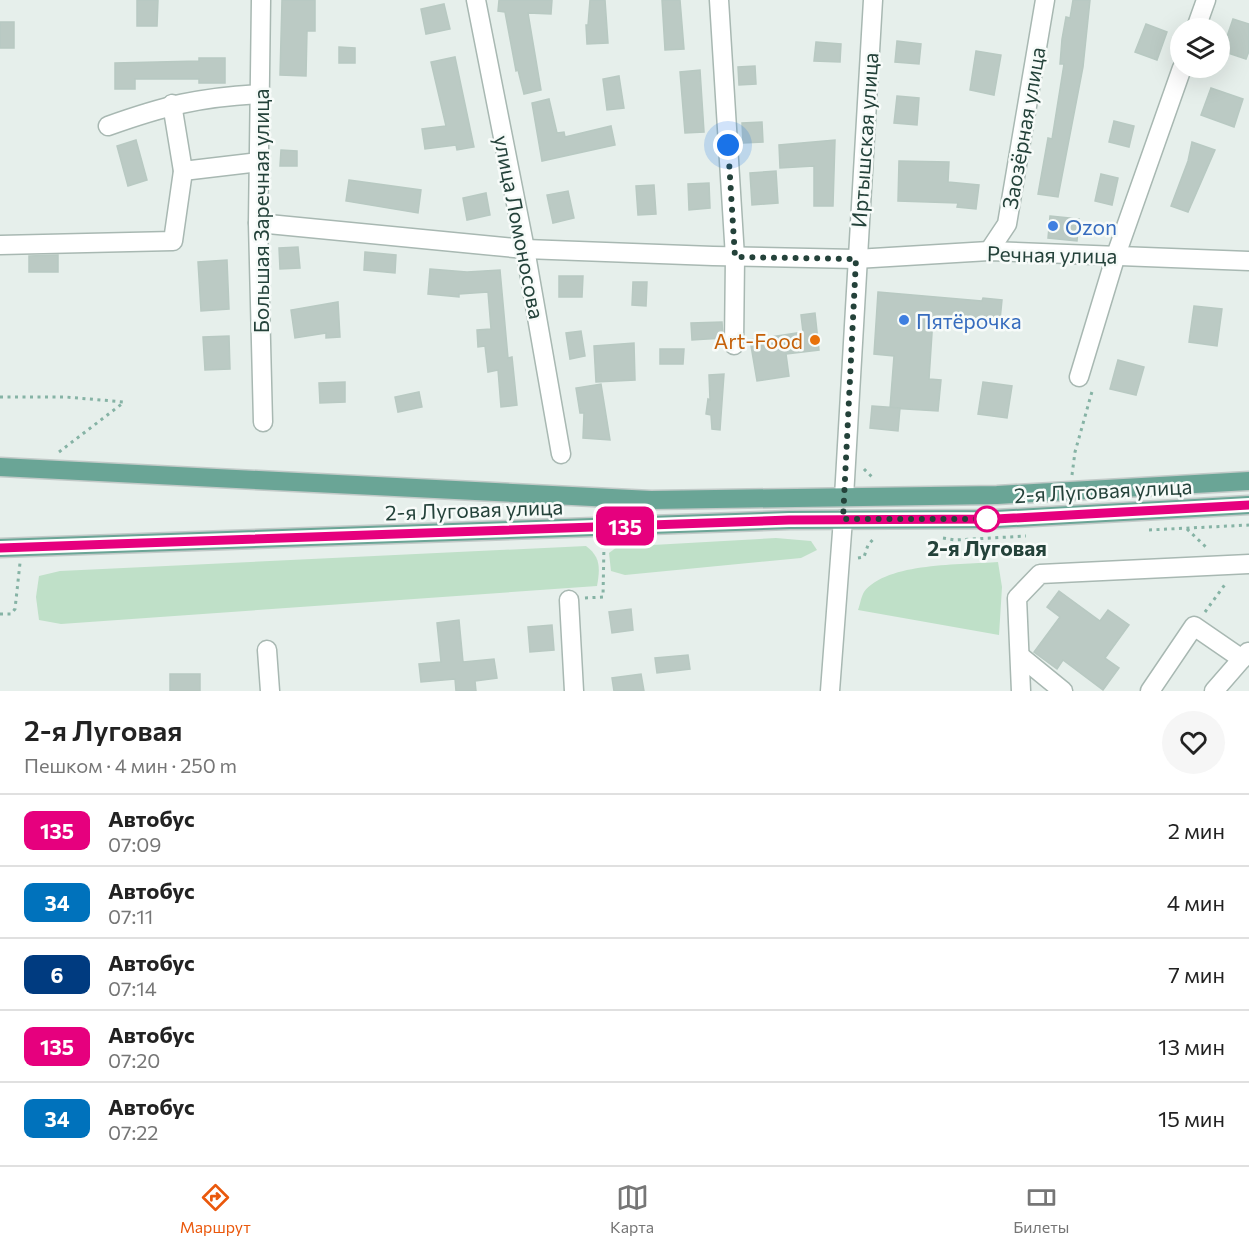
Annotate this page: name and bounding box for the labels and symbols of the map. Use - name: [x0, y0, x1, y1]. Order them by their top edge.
- street label: Заозёрная улица: [996, 45, 1050, 211]
- street label: Иртышская улица: [845, 52, 883, 228]
- street label: Большая Заречная улица: [248, 89, 273, 333]
- your location: [713, 130, 743, 160]
- street label: улица Ломоносова: [490, 133, 550, 321]
- place label: Ozon: [1065, 214, 1117, 239]
- marker: Ozon: [1046, 219, 1060, 233]
- street label: Речная улица: [987, 240, 1117, 268]
- place label: Пятёрочка: [916, 308, 1022, 333]
- marker: Пятёрочка: [897, 313, 911, 327]
- place label: Art-Food: [714, 328, 803, 353]
- marker: Art-Food: [808, 333, 822, 347]
- street label: 2-я Луговая улица: [1013, 473, 1193, 507]
- street label: 2-я Луговая улица: [384, 493, 564, 525]
- line badge: 135: [590, 506, 660, 546]
- marker: 2-я Луговая: [974, 506, 1000, 532]
- place label: 2-я Луговая: [927, 535, 1047, 560]

